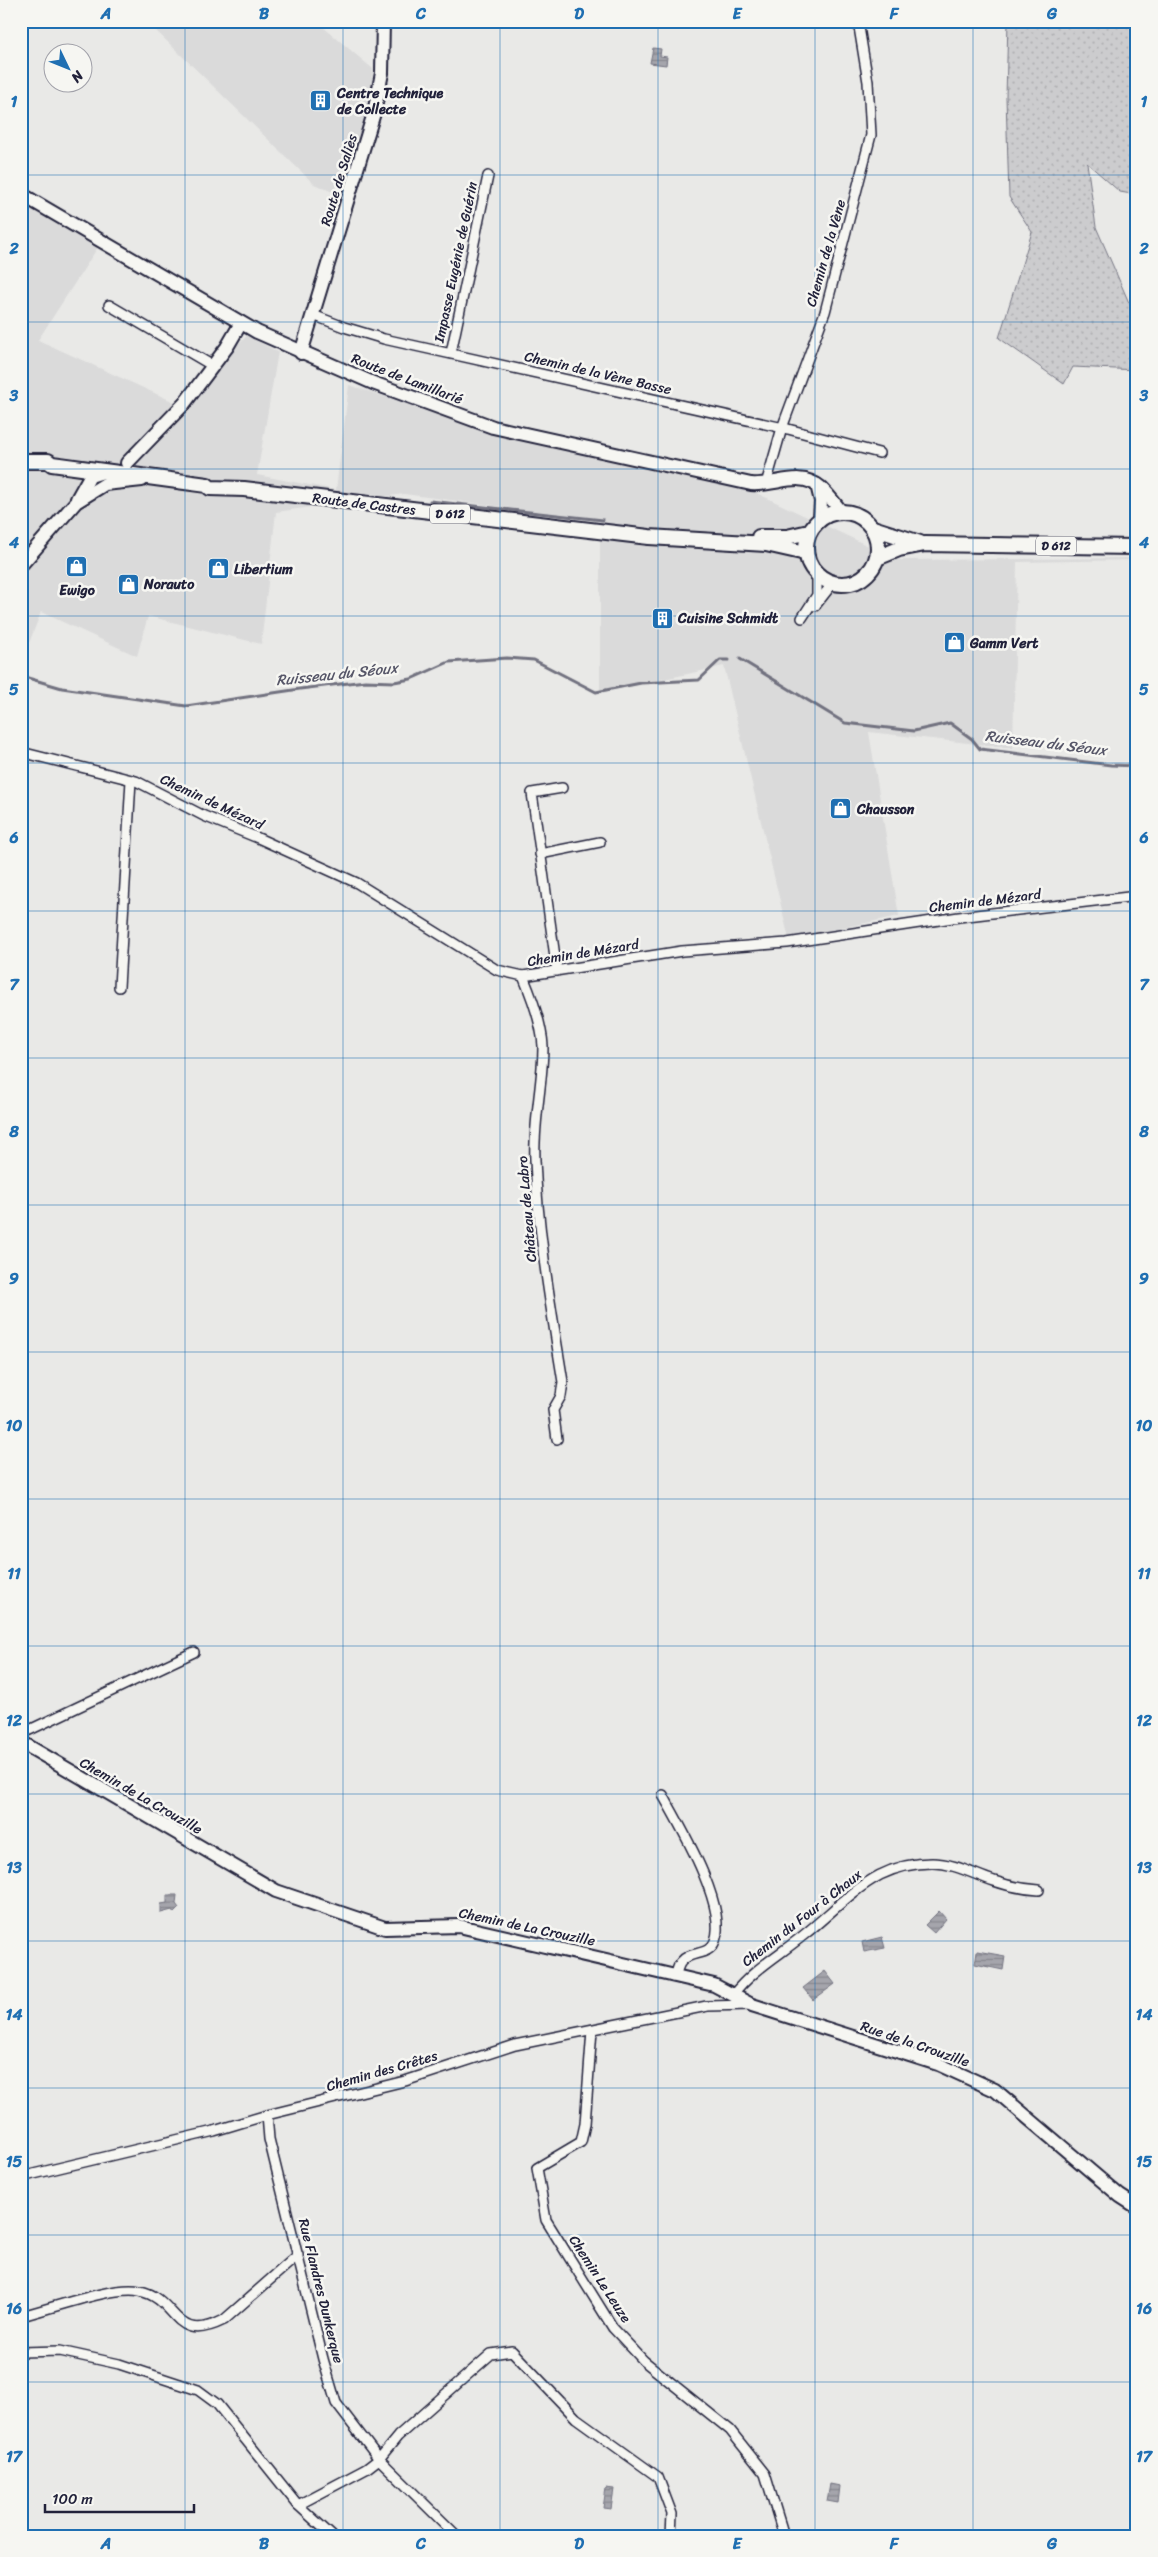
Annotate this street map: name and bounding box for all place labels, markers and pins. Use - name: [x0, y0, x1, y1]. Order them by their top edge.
- place label: Centre Technique de Collecte: [336, 81, 444, 122]
- building icon: Centre Technique de Collecte: [309, 89, 333, 113]
- shop icon: Ewigo: [65, 555, 89, 579]
- shop icon: Libertium: [206, 557, 230, 581]
- place label: Libertium: [234, 557, 293, 582]
- shop icon: Norauto: [116, 572, 140, 596]
- place label: Norauto: [143, 572, 195, 597]
- place label: Ewigo: [59, 578, 96, 603]
- building icon: Cuisine Schmidt: [650, 606, 674, 630]
- place label: Cuisine Schmidt: [677, 606, 779, 631]
- shop icon: Gamm Vert: [942, 631, 966, 655]
- place label: Gamm Vert: [969, 631, 1039, 656]
- shop icon: Chausson: [829, 797, 853, 821]
- place label: Chausson: [856, 797, 915, 822]

